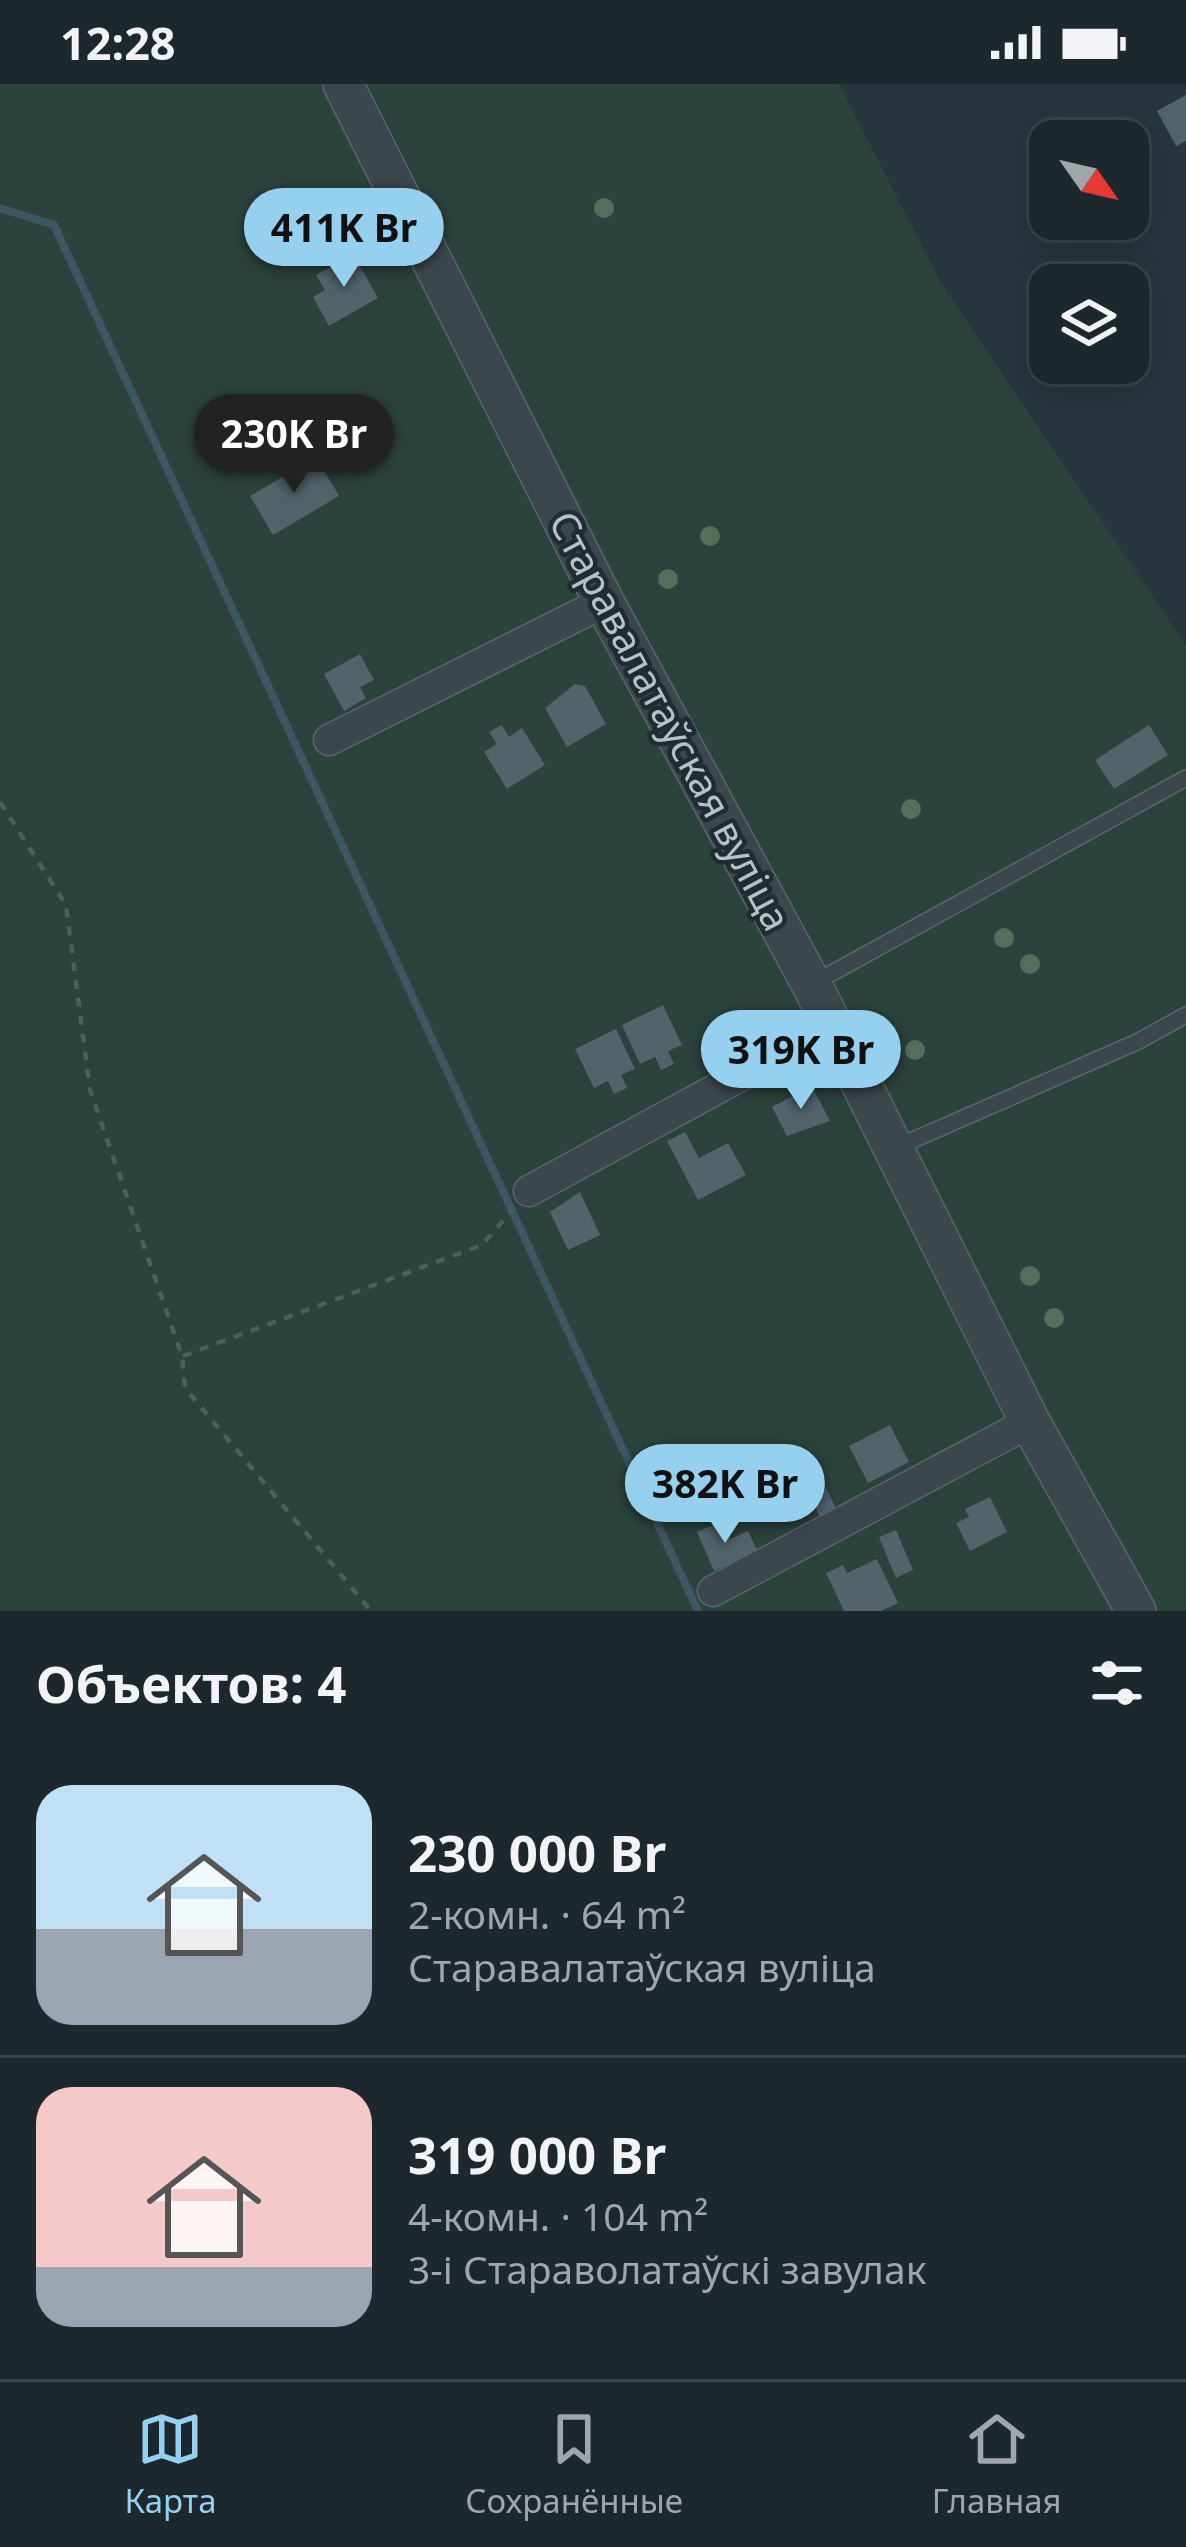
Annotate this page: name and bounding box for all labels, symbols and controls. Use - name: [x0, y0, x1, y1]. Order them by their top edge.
- text: 12:28: [60, 12, 176, 73]
- north arrow: [1029, 120, 1149, 240]
- map controls: [1029, 120, 1149, 384]
- pin: 411K Br: [233, 188, 455, 290]
- text: 411K Br: [271, 200, 417, 253]
- button: layers: [1029, 264, 1149, 384]
- pin: 230K Br: [183, 394, 405, 496]
- text: 230K Br: [221, 406, 367, 459]
- street label: Старавалатаўская вуліца: [538, 501, 804, 939]
- pin: 319K Br: [690, 1010, 912, 1112]
- text: 319K Br: [728, 1022, 874, 1075]
- pin: 382K Br: [614, 1444, 836, 1546]
- text: 382K Br: [652, 1456, 798, 1509]
- text: Объектов: 4: [36, 1648, 346, 1718]
- icon: filters: [1084, 1650, 1150, 1716]
- text: 230 000 Br: [408, 1817, 666, 1887]
- icon: home: [132, 1833, 276, 1977]
- text: 2-комн. · 64 m²: [408, 1887, 686, 1940]
- text: Старавалатаўская вуліца: [408, 1940, 876, 1993]
- text: 319 000 Br: [408, 2119, 666, 2189]
- icon: home: [132, 2135, 276, 2279]
- text: 4-комн. · 104 m²: [408, 2189, 708, 2242]
- text: 3-і Стараволатаўскі завулак: [408, 2242, 926, 2295]
- tab: Карта: [124, 2406, 217, 2523]
- tab: Сохранённые: [465, 2406, 683, 2523]
- tab: Главная: [932, 2406, 1062, 2523]

